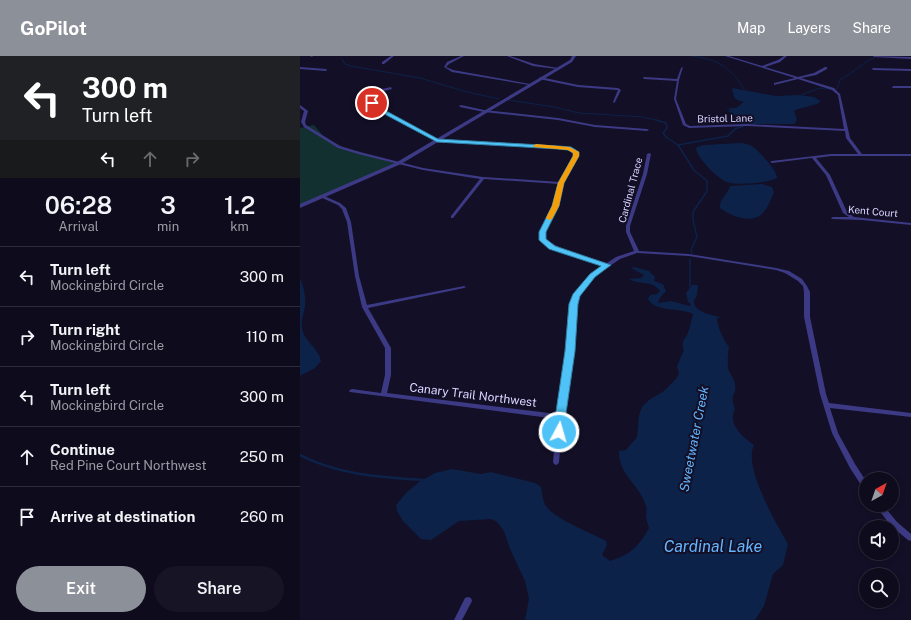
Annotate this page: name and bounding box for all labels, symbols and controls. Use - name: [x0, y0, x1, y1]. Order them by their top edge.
- text: GoPilot: [20, 17, 87, 39]
- text: Map: [737, 20, 765, 36]
- text: Layers: [787, 20, 831, 36]
- text: Share: [853, 20, 891, 36]
- text: 300 m: [82, 71, 168, 104]
- icon: left: [16, 72, 68, 124]
- pin: [355, 86, 389, 120]
- icon: arrive: [361, 92, 383, 114]
- text: Turn left: [82, 105, 152, 126]
- street label: Bristol Lane: [697, 112, 753, 124]
- icon: left: [97, 148, 119, 170]
- icon: ahead: [139, 148, 161, 170]
- icon: right: [181, 148, 203, 170]
- street label: Cardinal Trace: [615, 156, 645, 224]
- text: 06:28: [45, 191, 112, 219]
- text: 3: [160, 191, 176, 219]
- text: 1.2: [224, 191, 255, 219]
- street label: Kent Court: [848, 203, 899, 219]
- text: Arrival: [58, 219, 99, 234]
- text: min: [157, 219, 179, 234]
- text: km: [230, 219, 249, 234]
- text: Turn left: [50, 261, 111, 278]
- icon: left: [16, 266, 38, 288]
- text: 300 m: [240, 268, 284, 285]
- text: Mockingbird Circle: [50, 278, 164, 293]
- text: Turn right: [50, 321, 120, 338]
- icon: right: [16, 326, 38, 348]
- text: 110 m: [246, 328, 284, 345]
- text: Mockingbird Circle: [50, 338, 164, 353]
- street label: Canary Trail Northwest: [409, 380, 538, 410]
- text: Turn left: [50, 381, 111, 398]
- water label: Sweetwater Creek: [676, 385, 712, 493]
- icon: left: [16, 386, 38, 408]
- text: 300 m: [240, 388, 284, 405]
- text: Mockingbird Circle: [50, 398, 164, 413]
- position arrow: [538, 411, 580, 453]
- text: Continue: [50, 441, 115, 458]
- icon: ahead: [16, 446, 38, 468]
- text: 250 m: [240, 448, 284, 465]
- text: Red Pine Court Northwest: [50, 458, 206, 473]
- north arrow: [859, 472, 899, 512]
- map controls: [859, 472, 899, 608]
- icon: arrive: [16, 506, 38, 528]
- text: Arrive at destination: [50, 508, 195, 525]
- text: 260 m: [240, 508, 284, 525]
- button: sound: [859, 520, 899, 560]
- water label: Cardinal Lake: [664, 537, 763, 556]
- button: Exit: [16, 566, 146, 612]
- button: Share: [154, 566, 284, 612]
- button: search: [859, 568, 899, 608]

